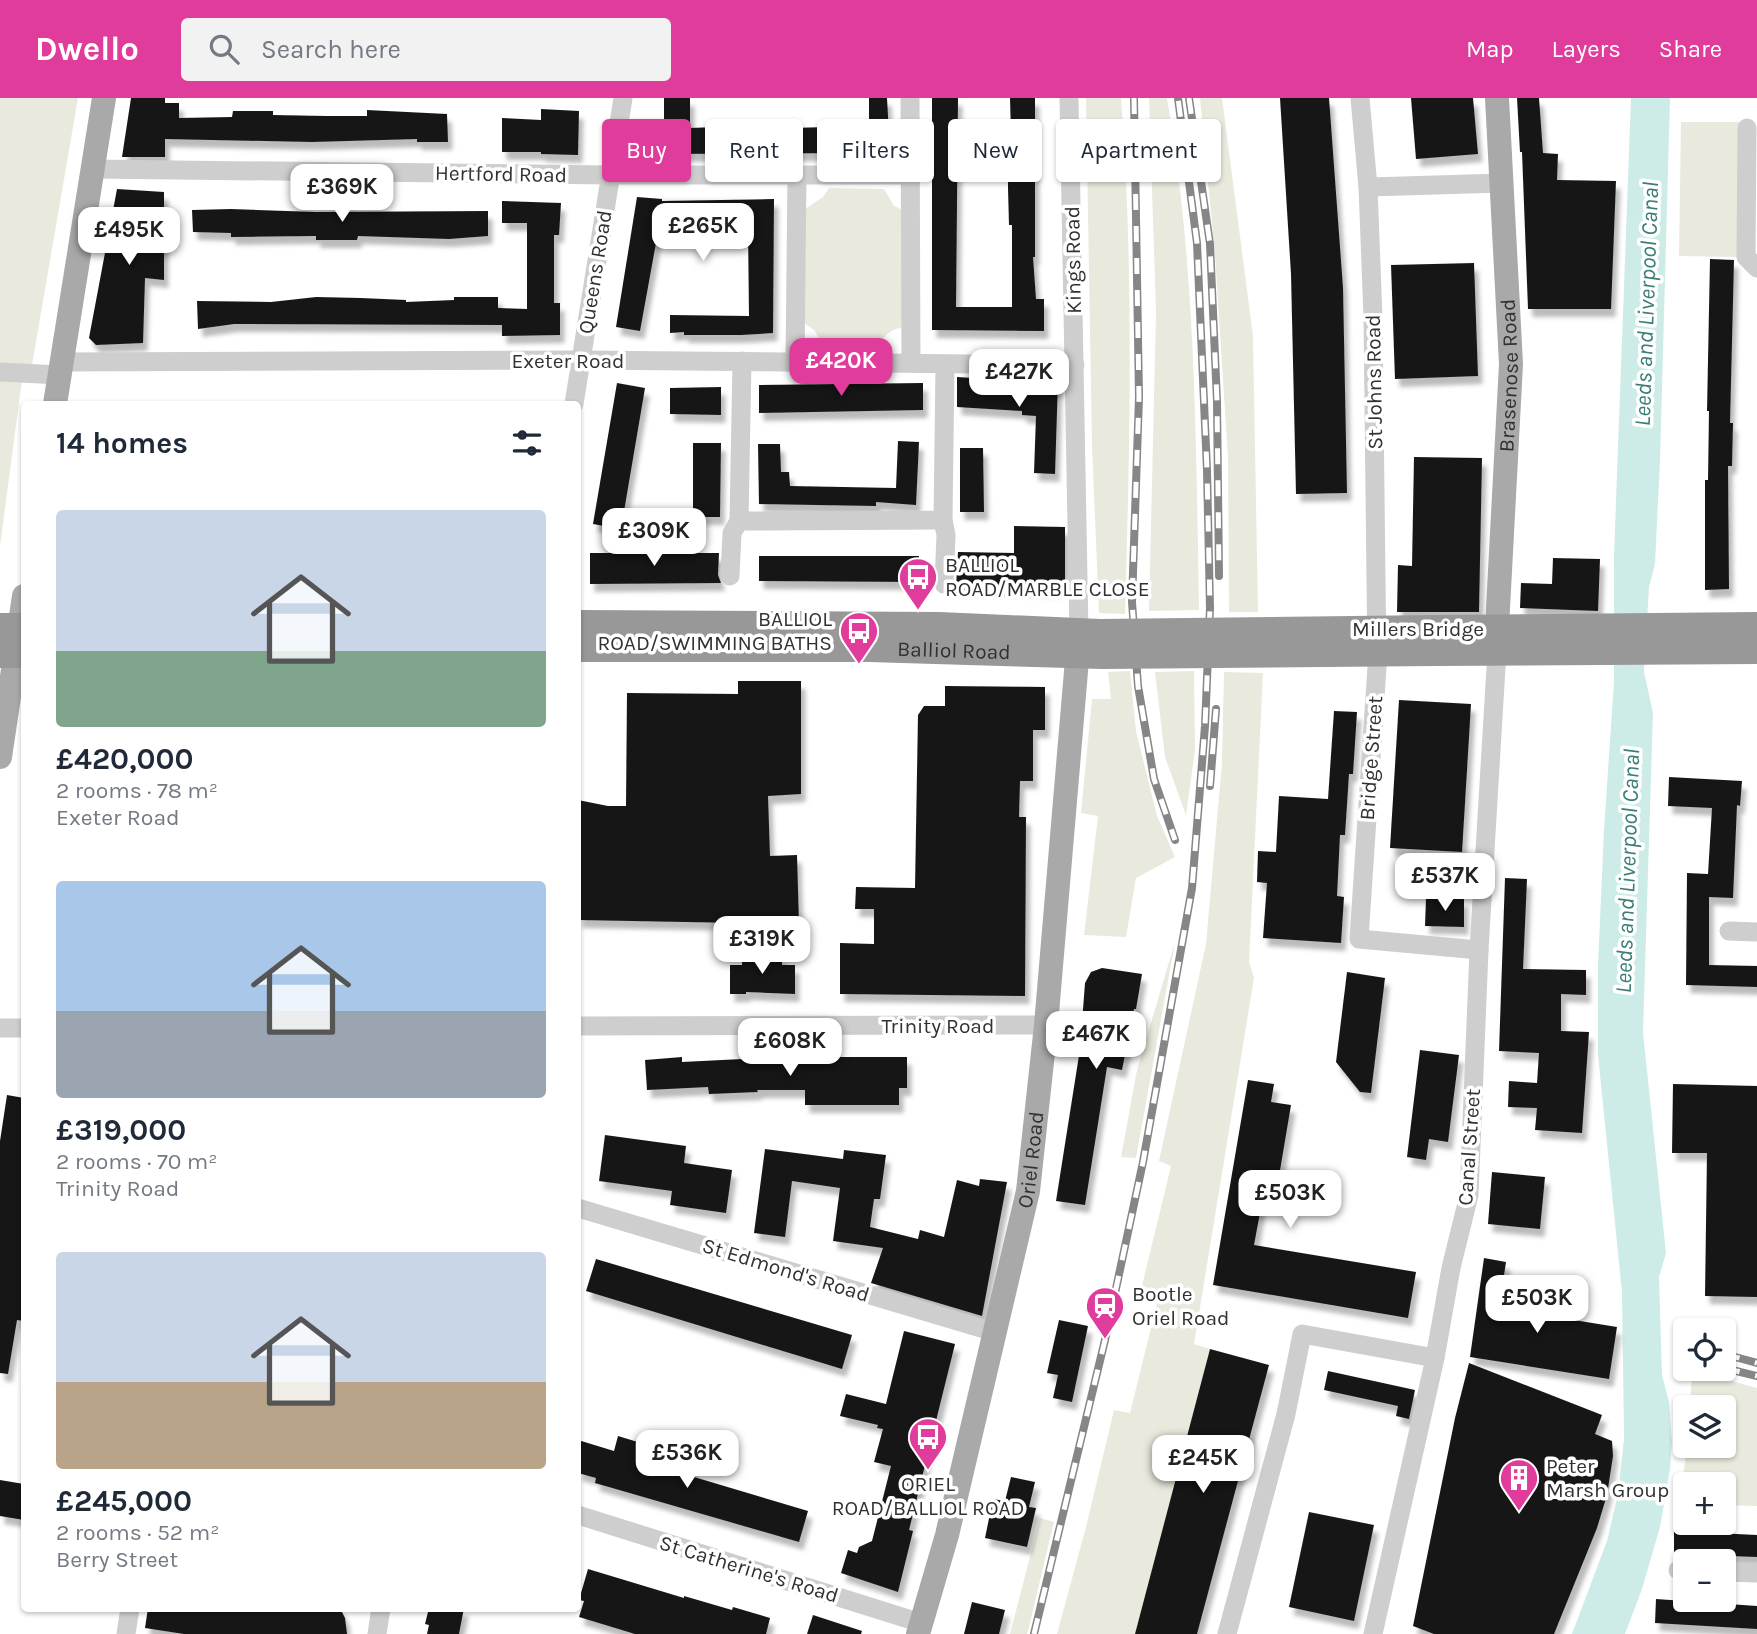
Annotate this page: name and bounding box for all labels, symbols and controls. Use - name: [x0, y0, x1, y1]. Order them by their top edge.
- search box: [181, 18, 671, 81]
- text: Dwello: [35, 30, 139, 68]
- icon: search: [205, 30, 243, 68]
- text: Search here: [261, 34, 401, 65]
- text: Map: [1466, 35, 1514, 63]
- text: Layers: [1552, 35, 1621, 63]
- text: Share: [1659, 35, 1722, 63]
- chip: Buy: [602, 119, 691, 182]
- chip: Rent: [705, 119, 803, 182]
- chip: Filters: [817, 119, 934, 182]
- chip: New: [948, 119, 1042, 182]
- chip: Apartment: [1056, 119, 1221, 182]
- street label: Hertford Road: [435, 161, 567, 187]
- pin: £369K: [293, 164, 391, 224]
- text: £369K: [306, 173, 378, 200]
- water label: Leeds and Liverpool Canal: [1629, 181, 1664, 427]
- pin: £265K: [654, 204, 752, 263]
- street label: Kings Road: [1060, 206, 1086, 314]
- pin: £495K: [80, 208, 178, 267]
- street label: Queens Road: [573, 208, 617, 336]
- text: £265K: [668, 212, 738, 239]
- text: £495K: [94, 216, 164, 243]
- street label: Brasenose Road: [1494, 298, 1523, 453]
- street label: St Johns Road: [1361, 314, 1387, 450]
- pin: £420K: [792, 338, 890, 398]
- text: £420K: [805, 347, 877, 374]
- street label: Exeter Road: [512, 349, 624, 373]
- pin: £427K: [970, 350, 1068, 409]
- text: £427K: [985, 358, 1053, 385]
- icon: filters: [508, 424, 546, 462]
- text: 14 homes: [56, 425, 188, 461]
- pin: £309K: [605, 508, 703, 568]
- text: £309K: [618, 517, 690, 544]
- place label: BALLIOL ROAD/MARBLE CLOSE: [945, 553, 1150, 601]
- icon: home: [238, 556, 364, 682]
- bus stop icon: BALLIOL ROAD/MARBLE CLOSE: [897, 556, 939, 611]
- place label: BALLIOL ROAD/SWIMMING BATHS: [597, 607, 832, 655]
- bus stop icon: BALLIOL ROAD/SWIMMING BATHS: [838, 610, 880, 665]
- street label: Millers Bridge: [1352, 617, 1484, 641]
- street label: Balliol Road: [897, 637, 1011, 664]
- street label: Bridge Street: [1355, 695, 1387, 821]
- text: £420,000: [56, 741, 194, 777]
- water label: Leeds and Liverpool Canal: [1610, 748, 1645, 994]
- text: 2 rooms · 78 m²: [56, 777, 218, 804]
- text: Exeter Road: [56, 804, 180, 831]
- pin: £537K: [1396, 854, 1494, 913]
- text: £537K: [1411, 862, 1479, 889]
- pin: £319K: [713, 916, 811, 976]
- text: £319K: [729, 925, 795, 952]
- icon: home: [238, 927, 364, 1053]
- pin: £467K: [1047, 1012, 1145, 1071]
- street label: Trinity Road: [882, 1014, 994, 1038]
- pin: £608K: [741, 1018, 839, 1078]
- text: £467K: [1062, 1020, 1130, 1047]
- text: £608K: [754, 1027, 826, 1054]
- street label: Canal Street: [1453, 1088, 1485, 1206]
- street label: Oriel Road: [1012, 1110, 1049, 1211]
- text: £319,000: [56, 1112, 186, 1148]
- text: 2 rooms · 70 m²: [56, 1148, 218, 1175]
- pin: £503K: [1241, 1170, 1339, 1230]
- text: Trinity Road: [56, 1175, 180, 1202]
- text: £503K: [1254, 1179, 1326, 1206]
- street label: St Edmond's Road: [700, 1233, 872, 1307]
- pin: £503K: [1488, 1276, 1586, 1335]
- place label: Bootle Oriel Road: [1132, 1282, 1229, 1330]
- text: £503K: [1501, 1284, 1573, 1311]
- station icon: Bootle Oriel Road: [1084, 1285, 1126, 1340]
- icon: home: [238, 1298, 364, 1424]
- map controls: [1673, 1318, 1736, 1612]
- button: locate: [1673, 1318, 1736, 1381]
- button: layers: [1673, 1395, 1736, 1458]
- bus stop icon: ORIEL ROAD/BALLIOL ROAD: [907, 1416, 949, 1471]
- pin: £536K: [638, 1430, 736, 1490]
- pin: £245K: [1154, 1436, 1252, 1495]
- text: £536K: [652, 1439, 722, 1466]
- text: £245K: [1168, 1444, 1238, 1471]
- place label: Peter Marsh Group: [1546, 1454, 1669, 1502]
- building icon: Peter Marsh Group: [1498, 1457, 1540, 1512]
- place label: ORIEL ROAD/BALLIOL ROAD: [832, 1472, 1024, 1520]
- button: +: [1673, 1472, 1736, 1535]
- text: £245,000: [56, 1483, 192, 1519]
- text: 2 rooms · 52 m²: [56, 1519, 219, 1546]
- street label: St Catherine's Road: [657, 1530, 841, 1608]
- text: Berry Street: [56, 1546, 178, 1573]
- button: −: [1673, 1549, 1736, 1612]

